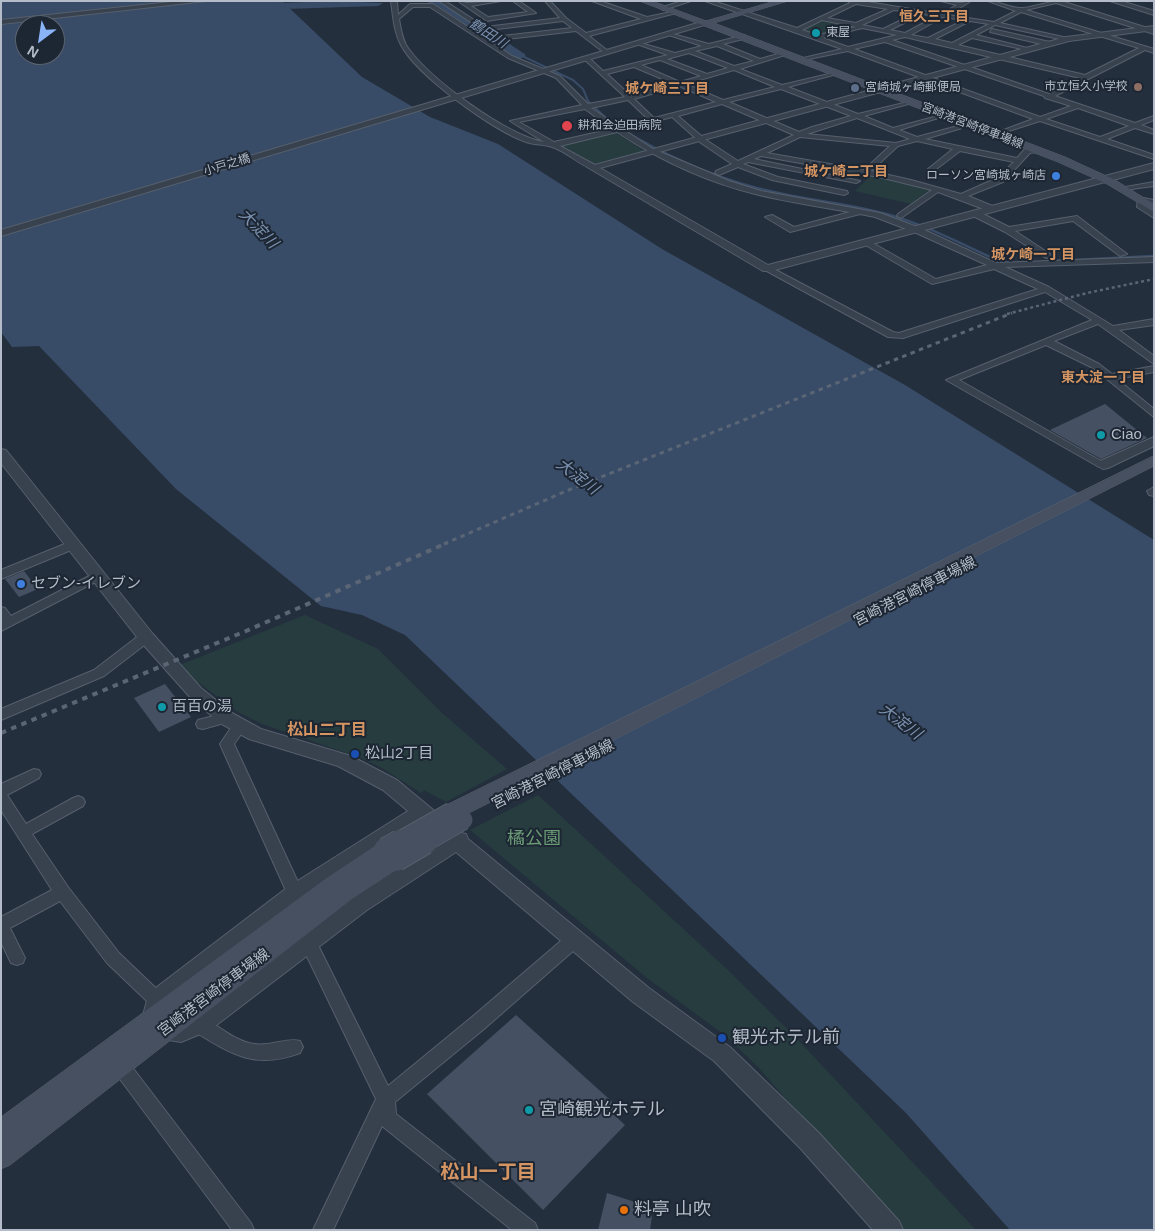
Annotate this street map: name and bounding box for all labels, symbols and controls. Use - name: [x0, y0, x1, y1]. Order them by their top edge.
- district label: 恒久三丁目: [899, 9, 969, 25]
- north arrow: [15, 15, 65, 65]
- water label: 鶴田川: [466, 16, 510, 52]
- place label: 東屋: [826, 26, 850, 40]
- marker: 東屋: [810, 27, 822, 39]
- text: N: [24, 43, 41, 61]
- place label: 市立恒久小学校: [1044, 80, 1128, 94]
- district label: 城ケ崎三丁目: [625, 81, 709, 97]
- place label: 宮崎城ヶ崎郵便局: [865, 81, 961, 95]
- marker: 市立恒久小学校: [1132, 81, 1144, 93]
- marker: 宮崎城ヶ崎郵便局: [849, 82, 861, 94]
- street label: 宮崎港宮崎停車場線: [919, 100, 1025, 152]
- marker: 耕和会迫田病院: [560, 119, 574, 133]
- place label: 耕和会迫田病院: [578, 119, 662, 133]
- street label: 小戸之橋: [202, 151, 252, 179]
- district label: 城ケ崎二丁目: [804, 164, 888, 180]
- place label: ローソン宮崎城ヶ崎店: [926, 169, 1046, 183]
- marker: ローソン宮崎城ヶ崎店: [1050, 170, 1062, 182]
- water label: 大淀川: [234, 205, 282, 253]
- district label: 城ケ崎一丁目: [991, 247, 1075, 263]
- district label: 東大淀一丁目: [1061, 370, 1145, 386]
- place label: Ciao: [1111, 426, 1142, 444]
- marker: Ciao: [1095, 429, 1107, 441]
- water label: 大淀川: [552, 455, 602, 499]
- street label: 宮崎港宮崎停車場線: [851, 553, 979, 631]
- place label: セブン-イレブン: [31, 575, 141, 593]
- marker: セブン-イレブン: [15, 578, 27, 590]
- place label: 百百の湯: [172, 698, 232, 716]
- water label: 大淀川: [875, 700, 925, 744]
- marker: 百百の湯: [156, 701, 168, 713]
- district label: 松山二丁目: [287, 721, 367, 741]
- street label: 宮崎港宮崎停車場線: [489, 736, 617, 814]
- place label: 松山2丁目: [365, 745, 433, 763]
- marker: 松山2丁目: [349, 748, 361, 760]
- park label: 橘公園: [507, 828, 561, 850]
- street label: 宮崎港宮崎停車場線: [155, 945, 273, 1041]
- place label: 観光ホテル前: [732, 1027, 840, 1049]
- marker: 観光ホテル前: [716, 1032, 728, 1044]
- place label: 宮崎観光ホテル: [539, 1099, 665, 1121]
- marker: 宮崎観光ホテル: [523, 1104, 535, 1116]
- district label: 松山一丁目: [441, 1162, 535, 1184]
- place label: 料亭 山吹: [634, 1199, 711, 1221]
- marker: 料亭 山吹: [618, 1204, 630, 1216]

